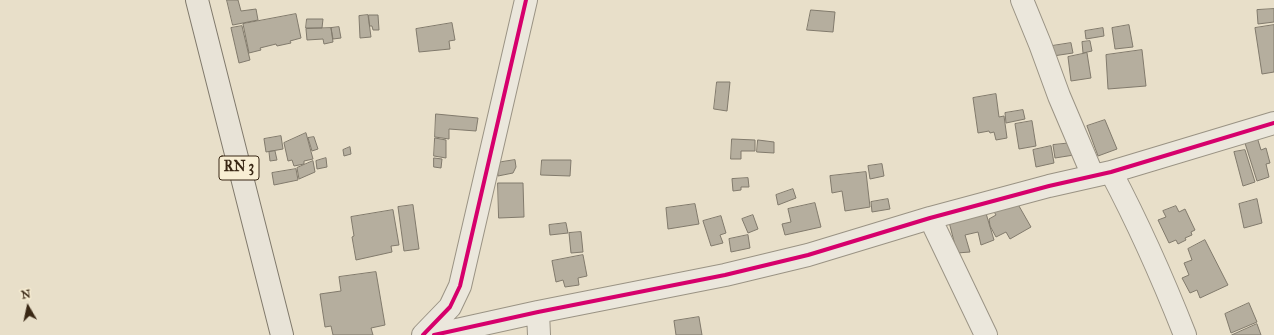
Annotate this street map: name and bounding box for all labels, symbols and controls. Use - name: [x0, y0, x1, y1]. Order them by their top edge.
- road number: RN 3: [219, 156, 259, 180]
- north arrow: [8, 287, 48, 327]
- text: N: [20, 288, 32, 302]

